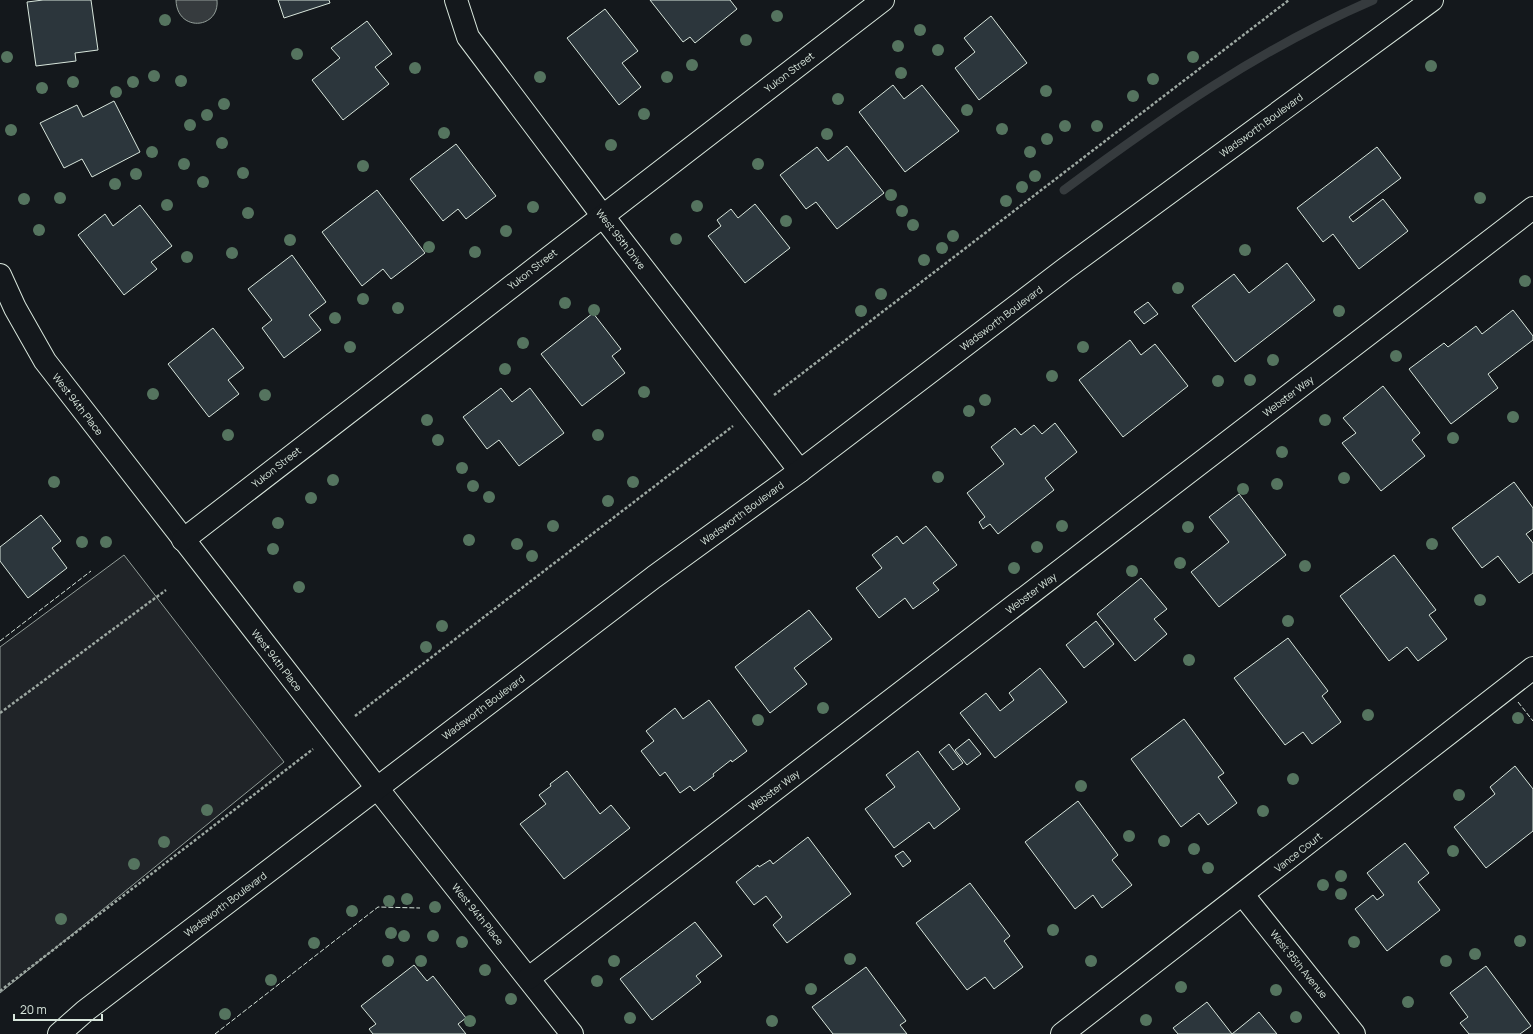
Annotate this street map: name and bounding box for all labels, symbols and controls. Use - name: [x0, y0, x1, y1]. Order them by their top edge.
- street label: Yukon Street: [761, 49, 817, 95]
- street label: Wadsworth Boulevard: [1216, 90, 1306, 160]
- street label: West 95th Drive: [593, 206, 649, 272]
- street label: Yukon Street: [504, 245, 560, 293]
- street label: Wadsworth Boulevard: [957, 282, 1045, 354]
- street label: West 94th Place: [49, 370, 107, 438]
- street label: Webster Way: [1260, 372, 1317, 420]
- street label: Yukon Street: [248, 443, 304, 491]
- street label: Wadsworth Boulevard: [697, 478, 787, 548]
- street label: Webster Way: [1003, 569, 1060, 617]
- street label: West 94th Place: [248, 626, 306, 694]
- street label: Wadsworth Boulevard: [439, 671, 527, 743]
- street label: Webster Way: [746, 766, 803, 814]
- street label: Vance Court: [1271, 829, 1325, 875]
- street label: Wadsworth Boulevard: [181, 868, 269, 940]
- street label: West 94th Place: [449, 880, 507, 948]
- street label: West 95th Avenue: [1267, 927, 1331, 1001]
- scale bar: [14, 996, 102, 1022]
- text: 20 m: [20, 1001, 47, 1018]

